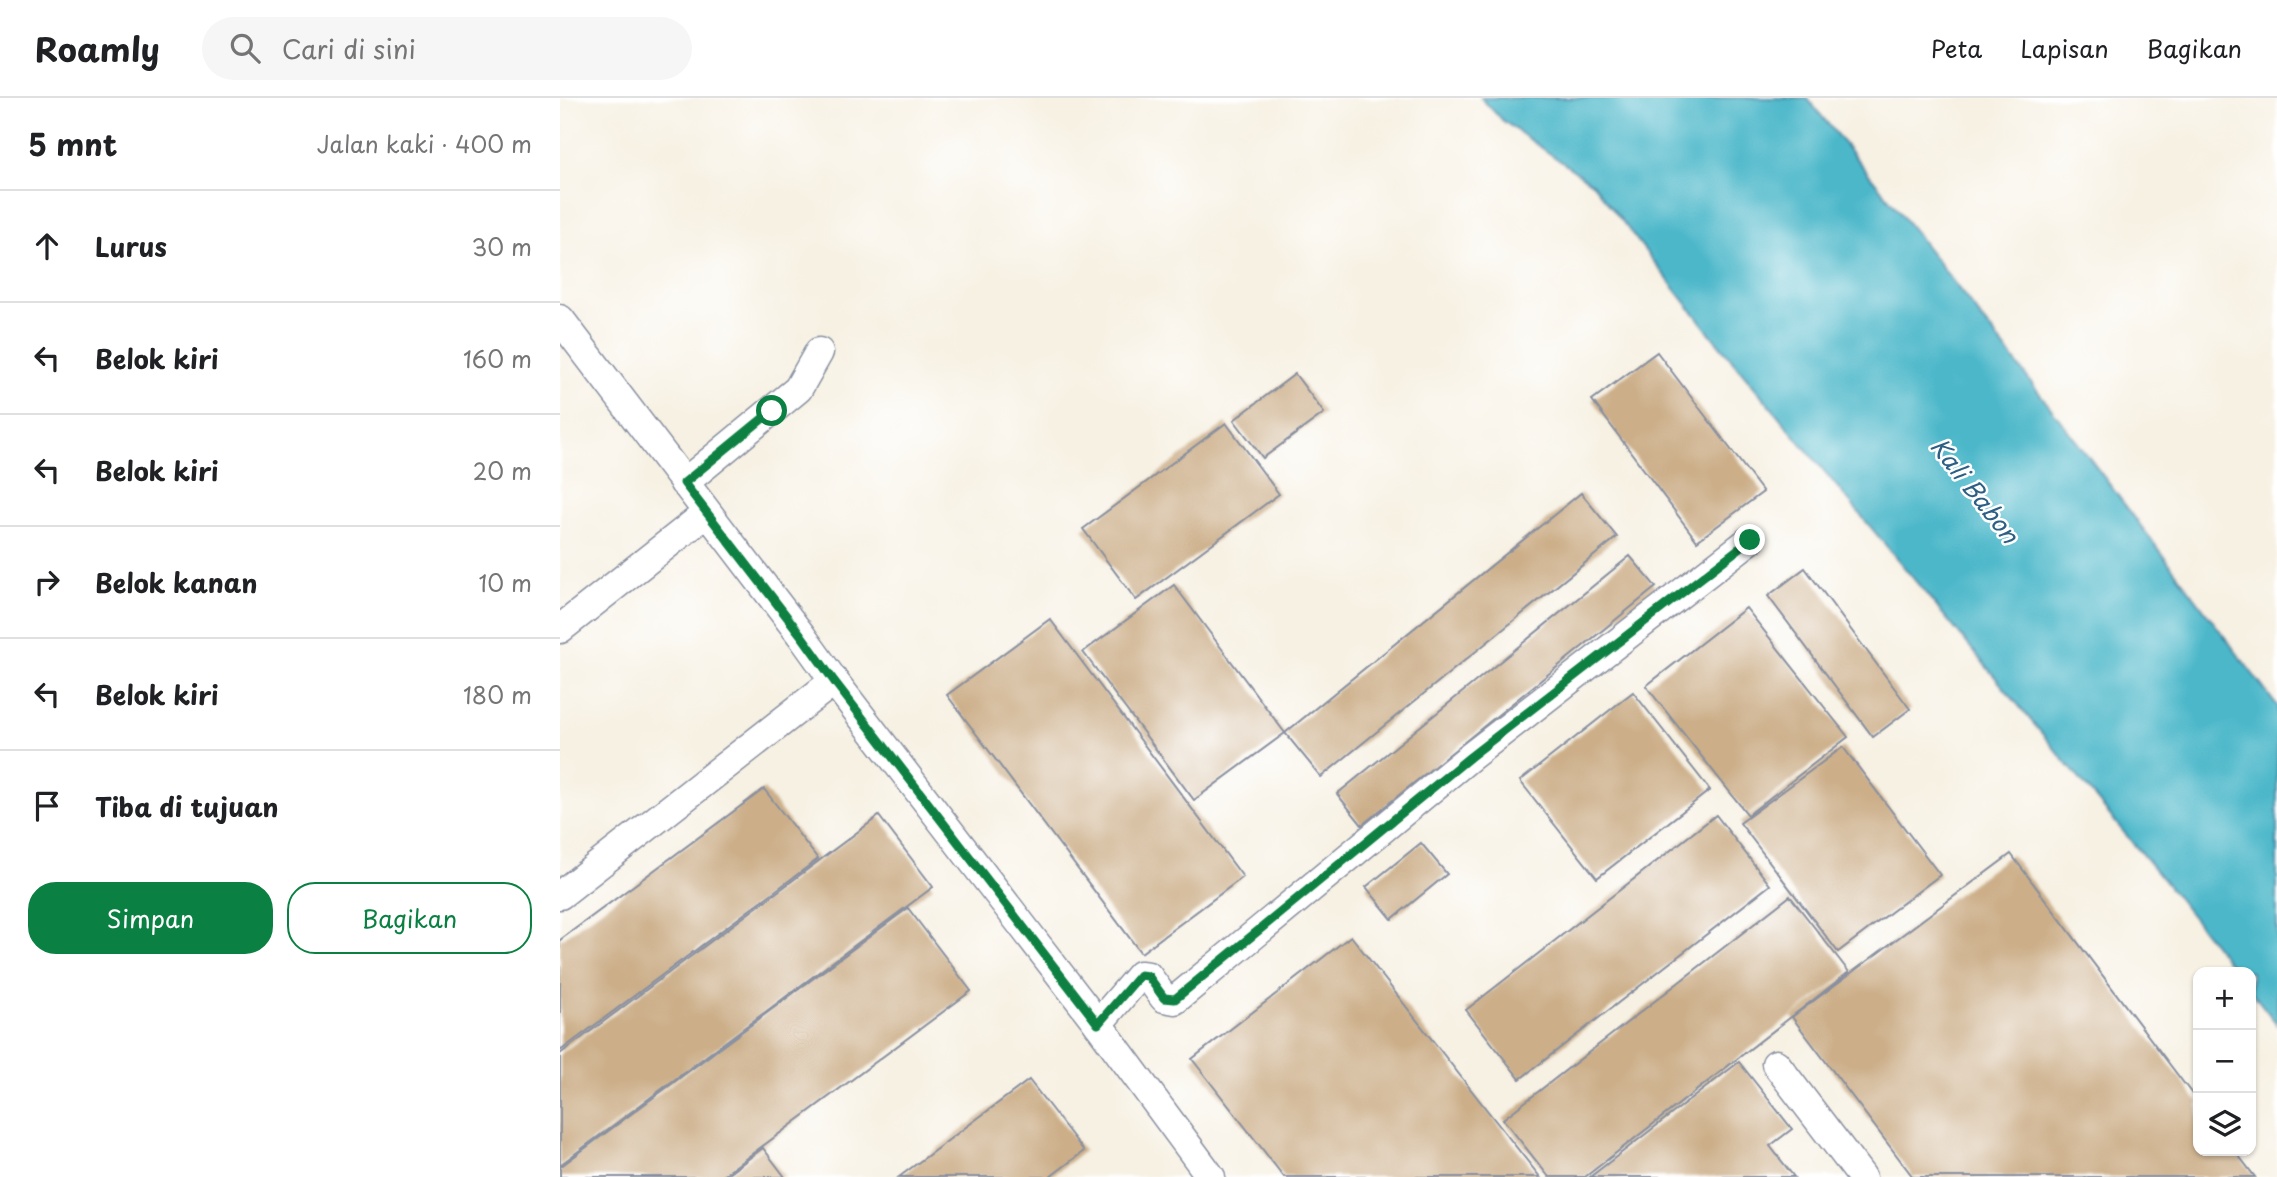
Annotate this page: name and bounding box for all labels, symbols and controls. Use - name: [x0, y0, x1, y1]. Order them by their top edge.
- search box: [202, 17, 692, 80]
- text: Roamly: [35, 23, 160, 73]
- icon: search: [226, 29, 264, 67]
- text: Cari di sini: [282, 29, 416, 68]
- text: Peta: [1931, 30, 1982, 66]
- text: Lapisan: [2020, 30, 2109, 66]
- text: Bagikan: [2147, 30, 2242, 66]
- text: 5 mnt: [28, 121, 117, 166]
- text: Jalan kaki · 400 m: [317, 126, 532, 161]
- icon: ahead: [28, 227, 66, 265]
- text: Lurus: [95, 227, 167, 266]
- text: 30 m: [471, 229, 532, 264]
- icon: left: [28, 339, 66, 377]
- text: Belok kiri: [95, 339, 218, 378]
- text: 160 m: [463, 341, 532, 376]
- route start: [756, 395, 787, 426]
- water label: Kali Babon: [1923, 429, 2029, 551]
- icon: left: [28, 451, 66, 489]
- text: Belok kiri: [95, 451, 218, 490]
- text: 20 m: [473, 453, 532, 488]
- route end: [1734, 524, 1765, 555]
- icon: right: [28, 563, 66, 601]
- text: Belok kanan: [95, 563, 257, 602]
- text: 10 m: [478, 565, 532, 600]
- icon: left: [28, 675, 66, 713]
- text: Belok kiri: [95, 675, 218, 714]
- text: 180 m: [463, 677, 532, 712]
- icon: arrive: [28, 787, 66, 825]
- text: Tiba di tujuan: [95, 787, 279, 826]
- button: Simpan: [28, 882, 273, 954]
- button: Bagikan: [287, 882, 532, 954]
- map controls: [2193, 967, 2256, 1156]
- button: +: [2193, 967, 2256, 1030]
- button: −: [2193, 1030, 2256, 1093]
- button: layers: [2193, 1093, 2256, 1156]

